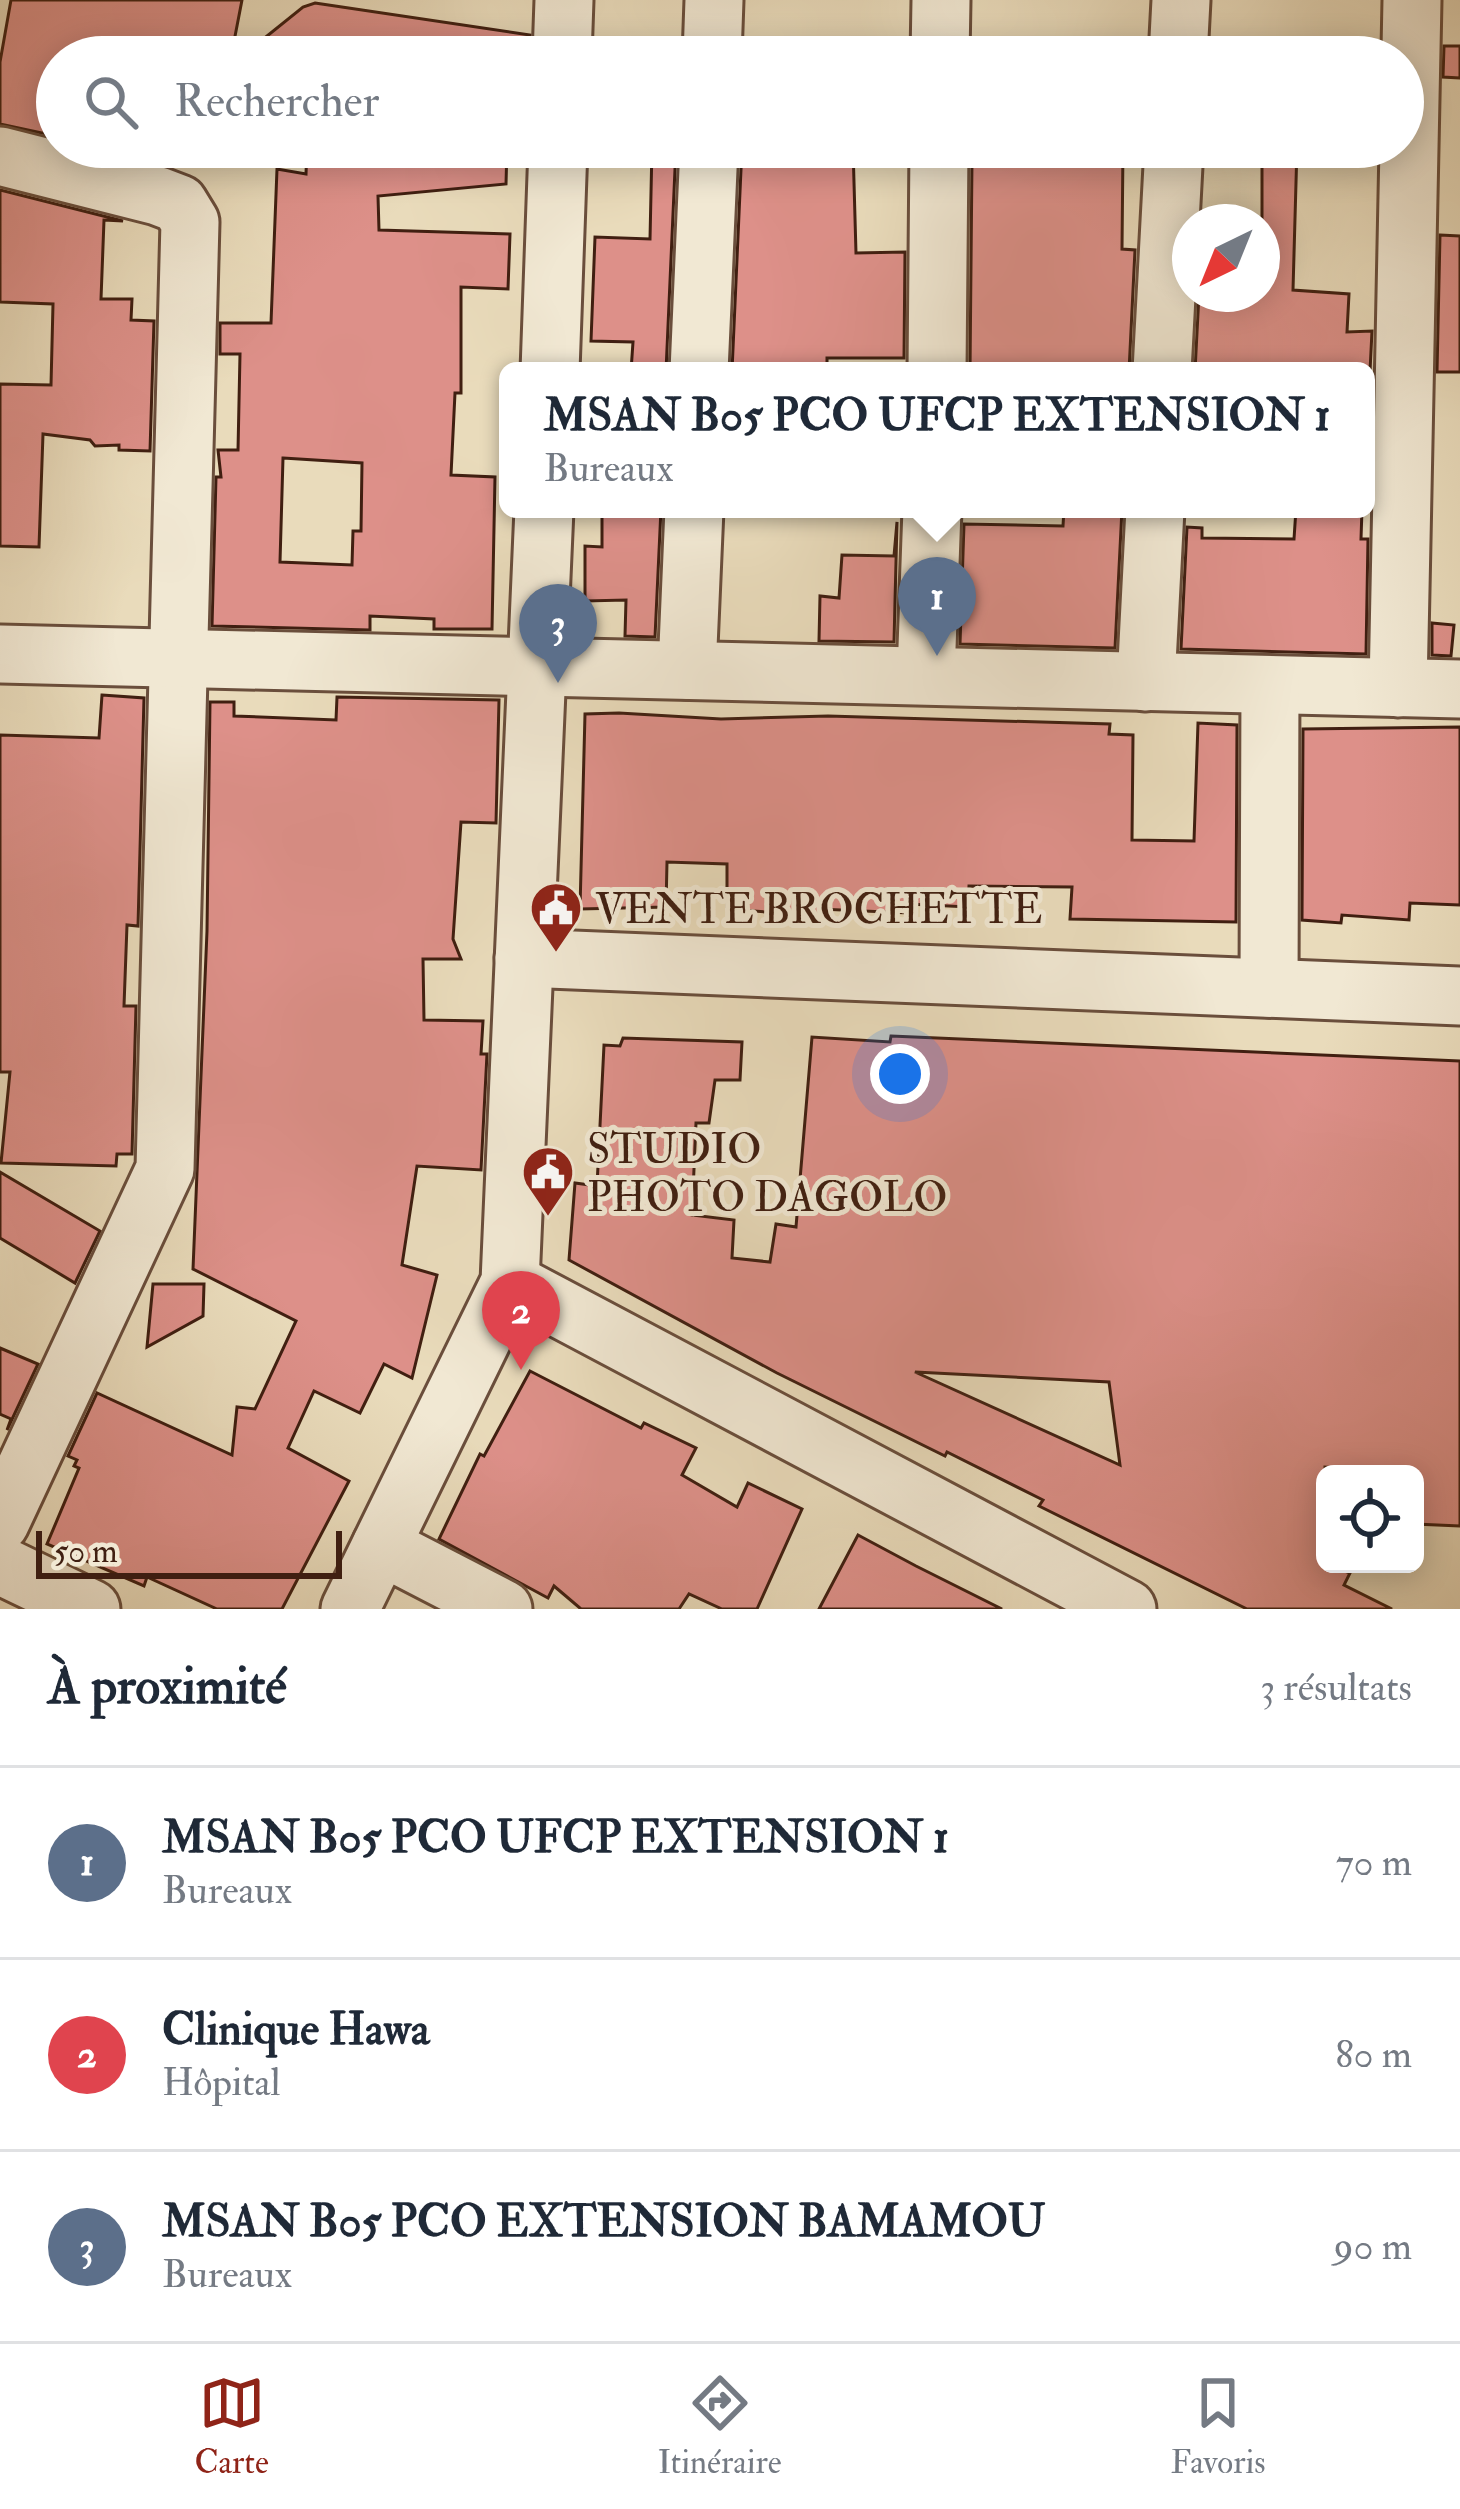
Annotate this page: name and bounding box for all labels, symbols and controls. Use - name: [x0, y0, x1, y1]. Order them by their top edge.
- search box: [36, 36, 1424, 168]
- icon: search: [78, 69, 144, 135]
- text: Rechercher: [174, 74, 379, 130]
- north arrow: [1172, 204, 1280, 312]
- popup: [499, 362, 1375, 518]
- text: MSAN B05 PCO UFCP EXTENSION 1: [544, 388, 1330, 444]
- text: Bureaux: [544, 444, 674, 493]
- pin: 1: [898, 557, 976, 656]
- pin: 3: [519, 584, 597, 683]
- public building icon: VENTE BROCHETTE: [528, 880, 584, 954]
- place label: VENTE BROCHETTE: [595, 884, 1042, 936]
- your location: [870, 1044, 930, 1104]
- place label: STUDIO PHOTO DAGOLO: [587, 1124, 948, 1224]
- public building icon: STUDIO PHOTO DAGOLO: [520, 1144, 576, 1218]
- pin: 2: [482, 1271, 560, 1370]
- map controls: [1316, 1465, 1424, 1573]
- button: locate: [1316, 1465, 1424, 1573]
- scale bar: [36, 1525, 342, 1578]
- text: 50 m: [54, 1531, 118, 1572]
- text: À proximité: [48, 1655, 287, 1719]
- text: 3 résultats: [1260, 1663, 1412, 1712]
- text: MSAN B05 PCO UFCP EXTENSION 1: [162, 1810, 949, 1866]
- text: 1: [80, 1838, 94, 1887]
- text: 70 m: [1336, 1838, 1412, 1887]
- text: Bureaux: [162, 1866, 292, 1915]
- text: Clinique Hawa: [162, 2002, 429, 2058]
- text: 2: [77, 2030, 97, 2079]
- text: 80 m: [1335, 2030, 1412, 2079]
- text: Hôpital: [162, 2058, 281, 2107]
- text: MSAN B05 PCO EXTENSION BAMAMOU: [162, 2194, 1045, 2250]
- text: 3: [80, 2222, 94, 2271]
- text: 90 m: [1334, 2222, 1412, 2271]
- text: Bureaux: [162, 2250, 292, 2299]
- tab: Carte: [194, 2370, 269, 2483]
- tab: Itinéraire: [658, 2370, 782, 2483]
- tab: Favoris: [1170, 2370, 1266, 2483]

